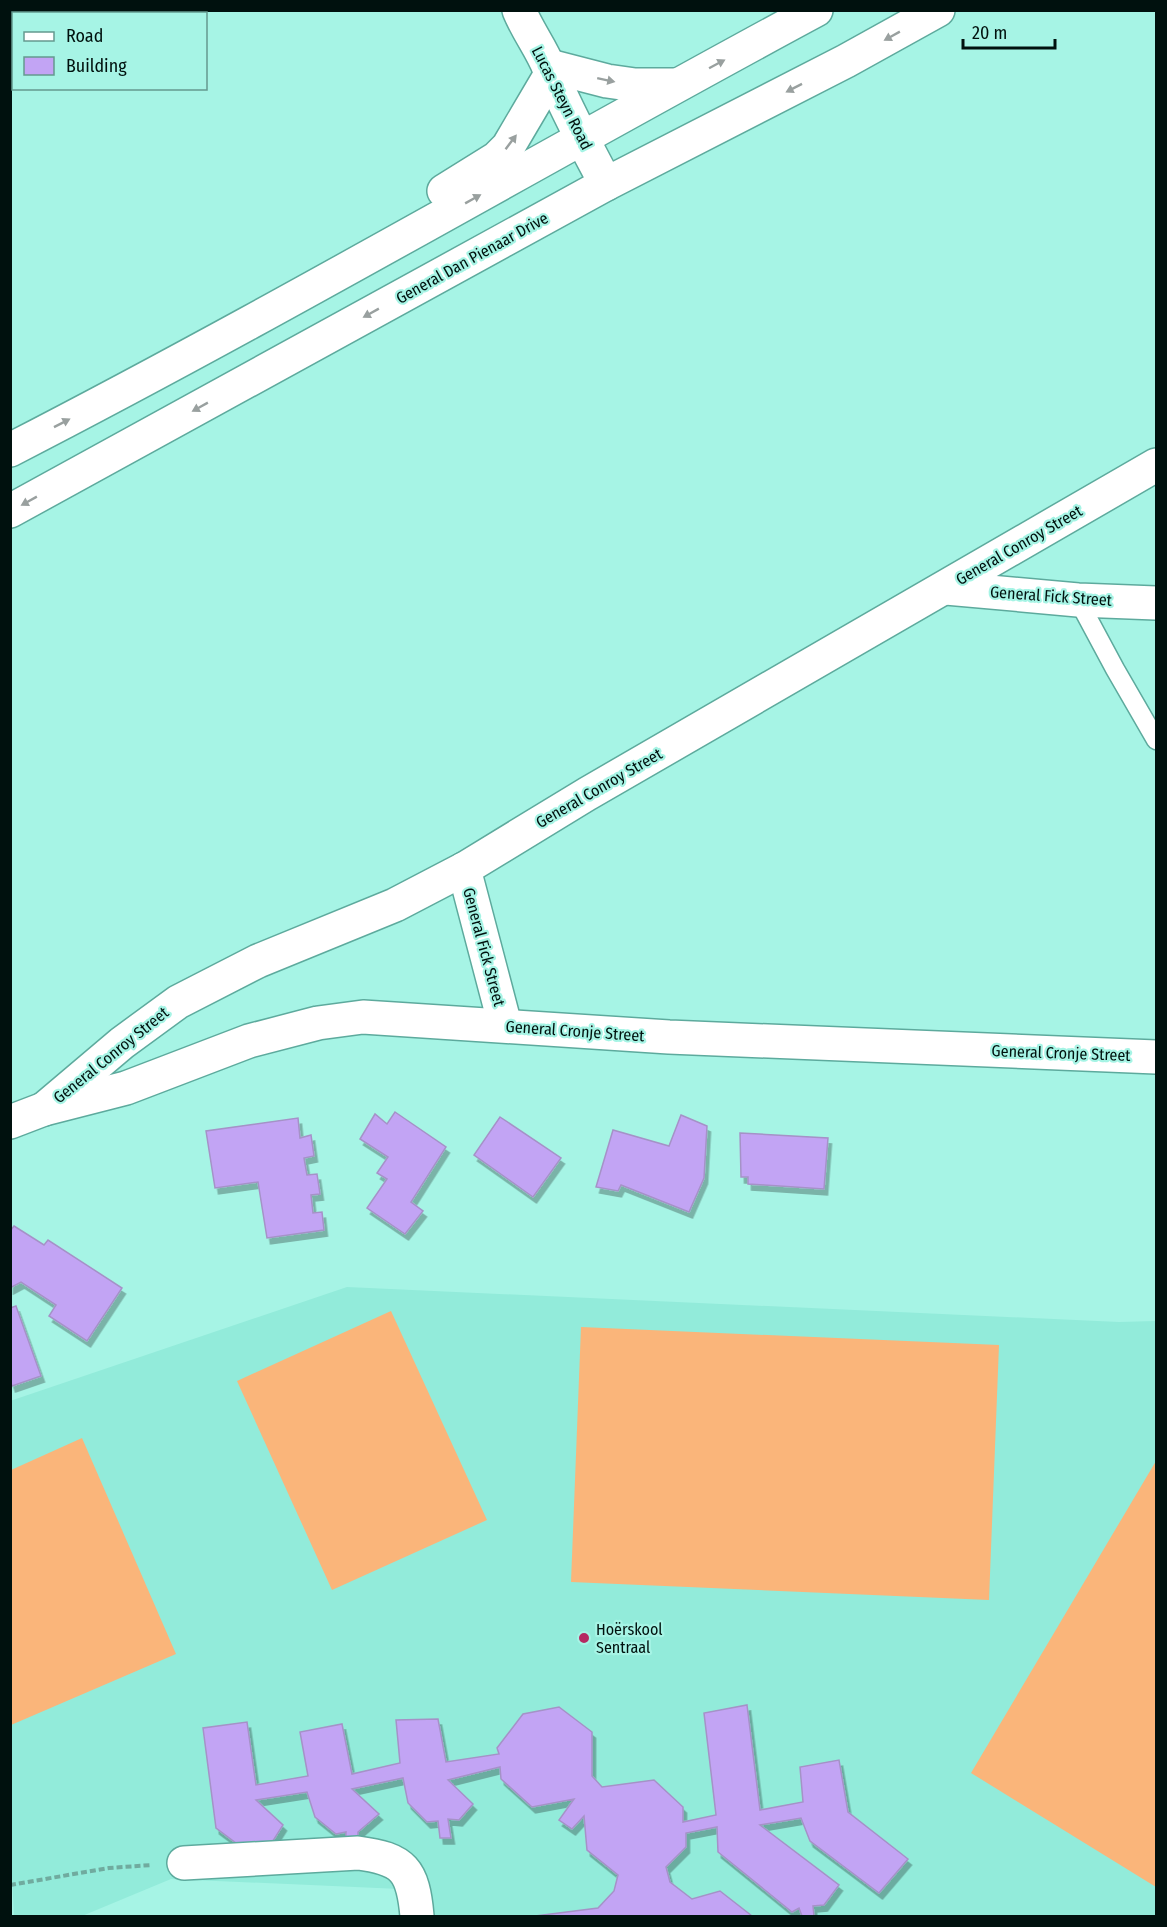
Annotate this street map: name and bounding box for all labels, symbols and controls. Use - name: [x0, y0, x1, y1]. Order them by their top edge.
- legend: [12, 12, 207, 90]
- scale bar: [963, 12, 1054, 50]
- text: 20 m: [972, 22, 1007, 44]
- text: Road: [66, 25, 103, 47]
- one-way arrow: [883, 31, 900, 41]
- street label: Lucas Steyn Road: [528, 43, 596, 153]
- text: Building: [66, 55, 127, 77]
- one-way arrow: [709, 59, 726, 69]
- one-way arrow: [597, 76, 616, 85]
- one-way arrow: [786, 83, 803, 93]
- one-way arrow: [505, 134, 517, 150]
- one-way arrow: [465, 194, 482, 204]
- street label: General Dan Pienaar Drive: [393, 208, 551, 308]
- one-way arrow: [362, 308, 379, 318]
- one-way arrow: [191, 402, 208, 412]
- one-way arrow: [54, 419, 71, 428]
- one-way arrow: [20, 496, 37, 506]
- street label: General Conroy Street: [953, 501, 1086, 589]
- street label: General Fick Street: [989, 582, 1113, 610]
- street label: General Conroy Street: [533, 744, 666, 832]
- street label: General Fick Street: [459, 886, 509, 1009]
- street label: General Conroy Street: [50, 1002, 173, 1107]
- street label: General Cronje Street: [505, 1017, 646, 1045]
- street label: General Cronje Street: [991, 1041, 1132, 1065]
- place label: Hoërskool Sentraal: [596, 1620, 663, 1657]
- marker: Hoërskool Sentraal: [577, 1631, 591, 1645]

